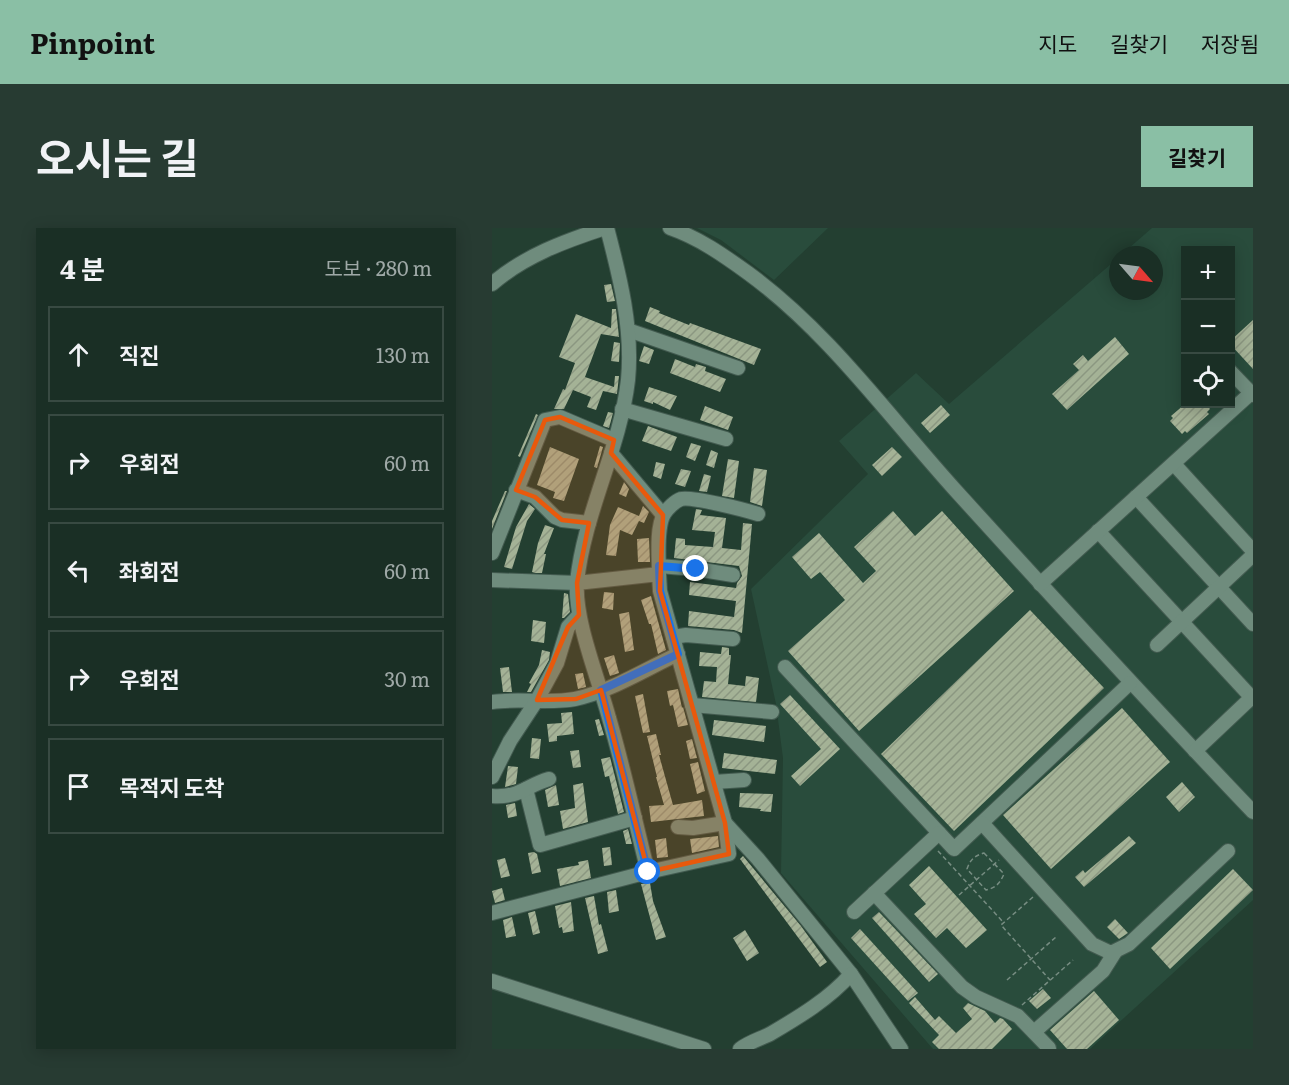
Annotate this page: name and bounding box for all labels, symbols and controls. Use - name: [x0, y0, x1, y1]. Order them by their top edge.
- text: Pinpoint: [30, 21, 155, 63]
- text: 지도: [1038, 27, 1077, 58]
- text: 길찾기: [1110, 27, 1168, 58]
- text: 저장됨: [1201, 27, 1259, 58]
- text: 오시는 길: [36, 125, 199, 187]
- button: 길찾기: [1141, 126, 1253, 187]
- north arrow: [1109, 246, 1163, 300]
- map controls: [1181, 246, 1235, 408]
- button: +: [1181, 246, 1235, 300]
- text: 4 분: [60, 248, 105, 287]
- text: 도보 · 280 m: [324, 252, 432, 282]
- button: −: [1181, 300, 1235, 354]
- icon: ahead: [62, 338, 95, 371]
- text: 직진: [119, 338, 159, 371]
- text: 130 m: [376, 339, 430, 369]
- button: locate: [1181, 354, 1235, 408]
- icon: right: [62, 446, 95, 479]
- text: 우회전: [119, 446, 180, 479]
- text: 60 m: [384, 447, 430, 477]
- icon: left: [62, 554, 95, 587]
- text: 좌회전: [119, 554, 180, 587]
- text: 60 m: [384, 555, 430, 585]
- route end: [682, 555, 708, 581]
- icon: right: [62, 662, 95, 695]
- text: 우회전: [119, 662, 180, 695]
- text: 30 m: [384, 663, 430, 693]
- icon: arrive: [62, 770, 95, 803]
- text: 목적지 도착: [119, 770, 225, 803]
- route start: [634, 858, 660, 884]

